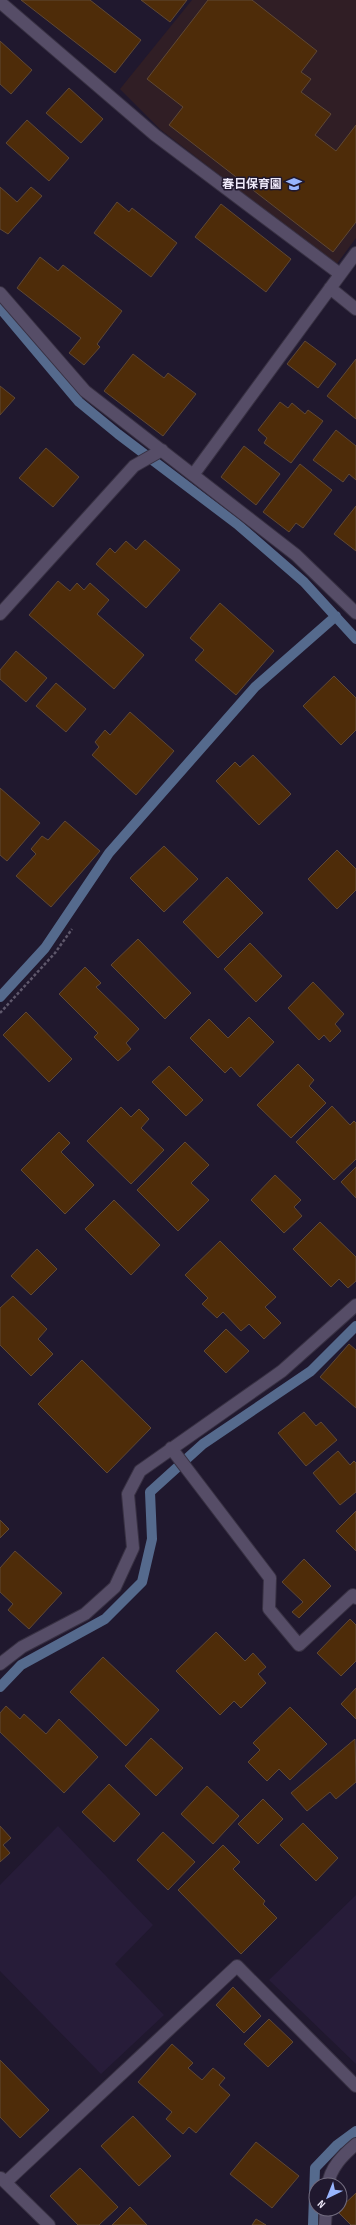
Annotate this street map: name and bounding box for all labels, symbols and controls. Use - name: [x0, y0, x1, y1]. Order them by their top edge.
- school or university icon: 春日保育園: [285, 175, 303, 193]
- place label: 春日保育園: [222, 177, 282, 192]
- north arrow: [308, 2177, 348, 2217]
- text: N: [315, 2197, 328, 2211]

